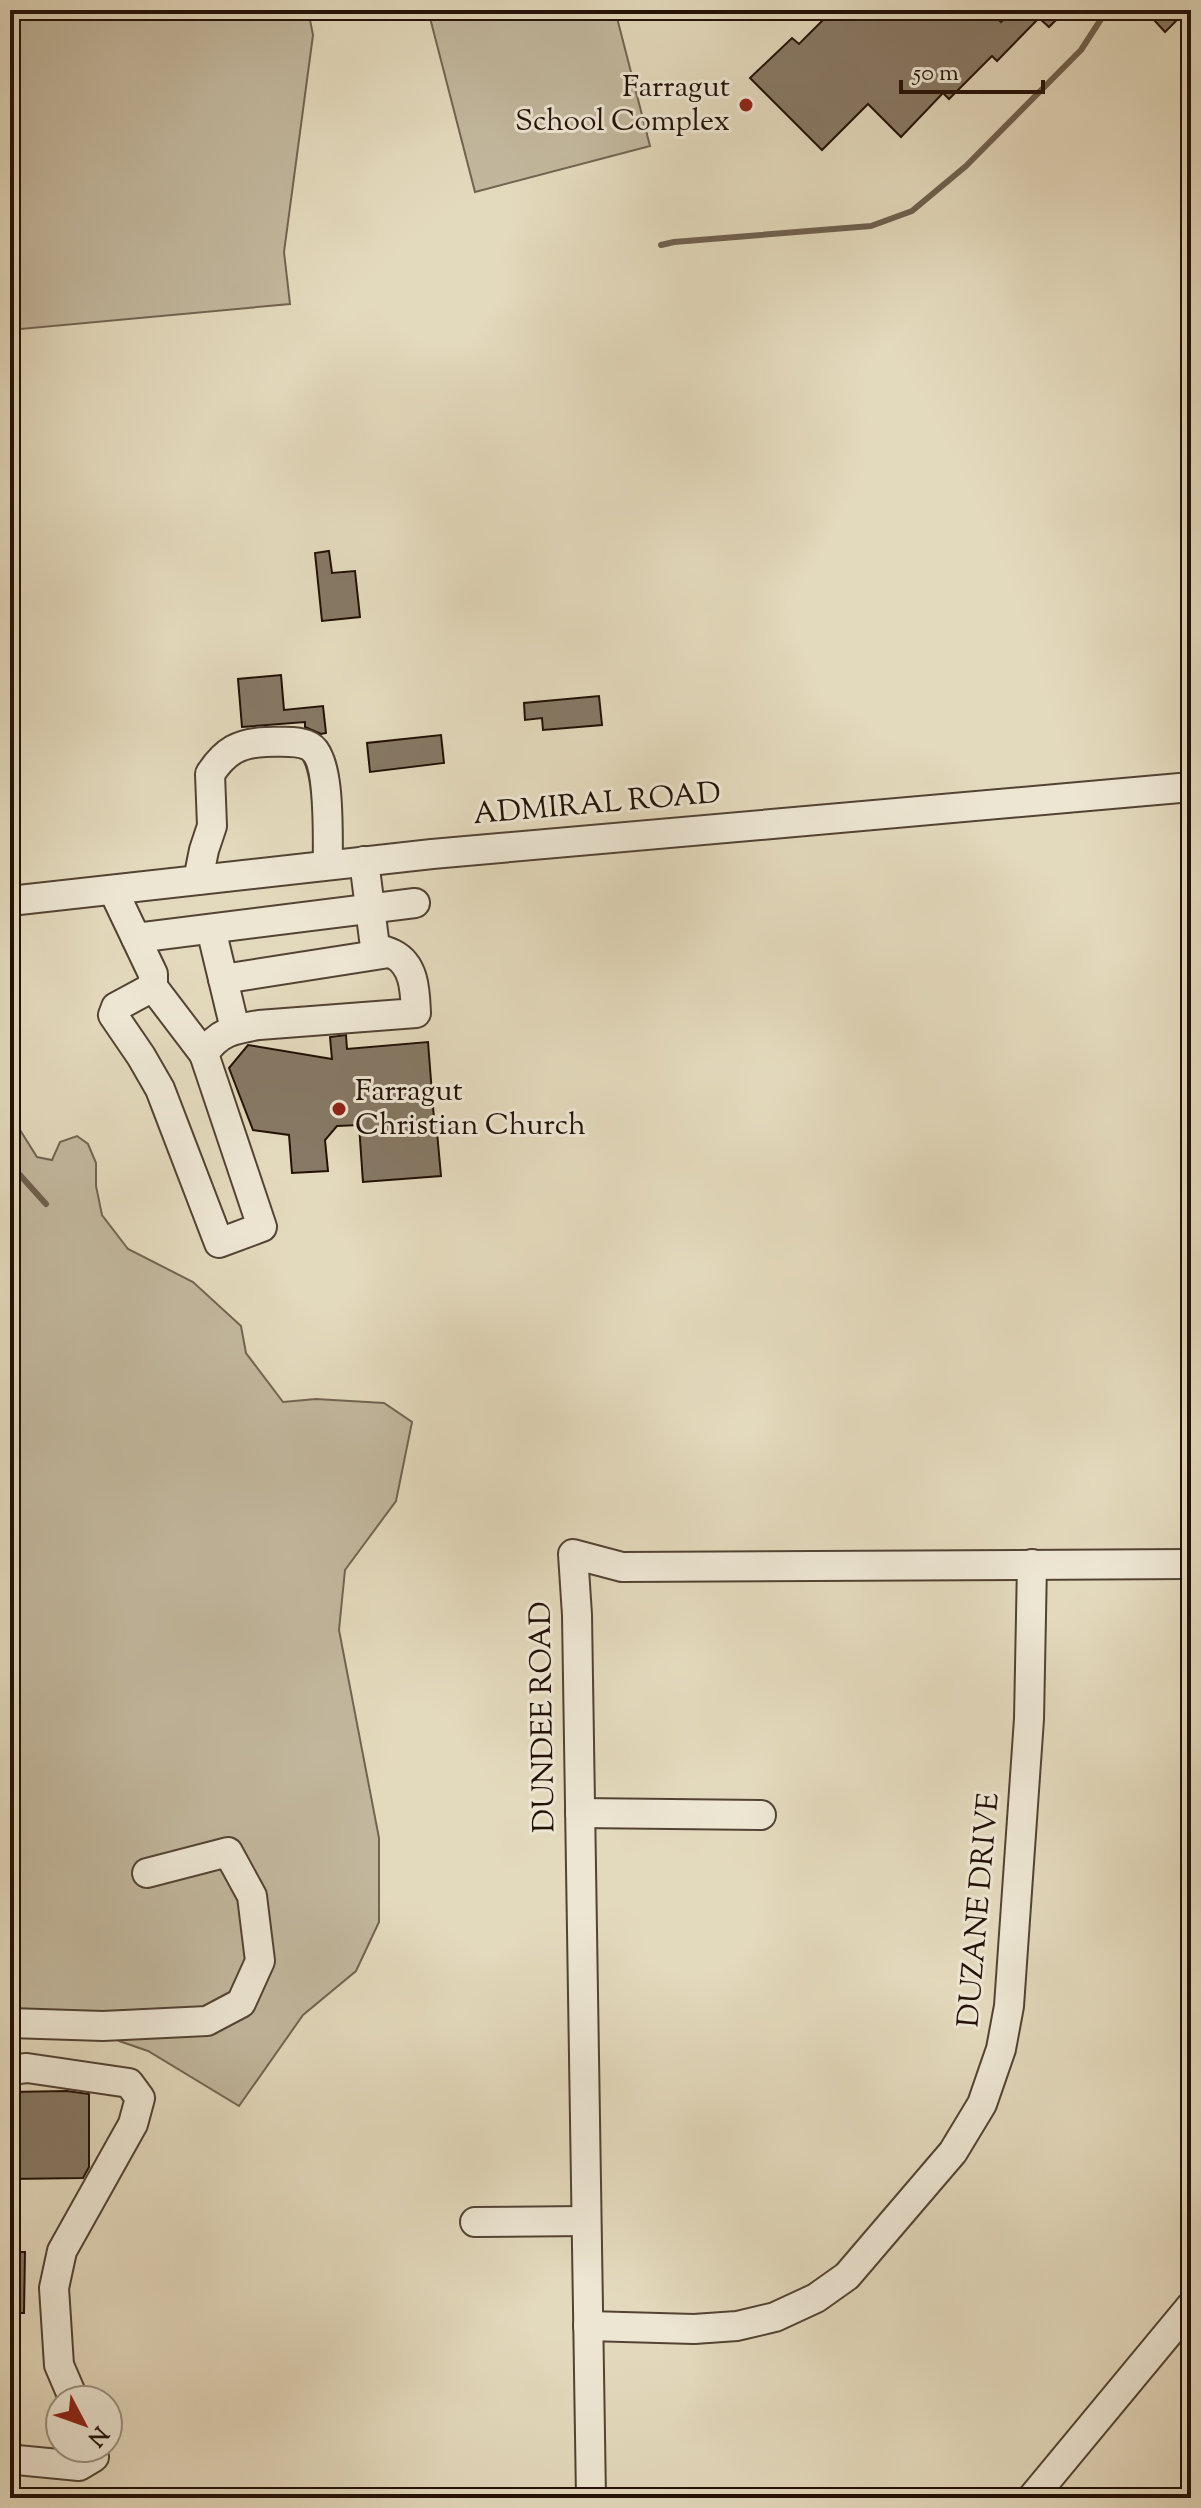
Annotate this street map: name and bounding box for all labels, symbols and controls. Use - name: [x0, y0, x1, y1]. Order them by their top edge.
- scale bar: [901, 44, 1043, 94]
- text: 50 m: [911, 57, 959, 91]
- place label: Farragut School Complex: [515, 67, 730, 144]
- marker: Farragut School Complex: [737, 96, 755, 114]
- street label: ADMIRAL ROAD: [471, 773, 723, 837]
- place label: Farragut Christian Church: [355, 1071, 586, 1148]
- marker: Farragut Christian Church: [330, 1100, 348, 1118]
- street label: DUNDEE ROAD: [520, 1601, 568, 1833]
- street label: DUZANE DRIVE: [948, 1791, 1012, 2029]
- north arrow: [44, 2384, 124, 2464]
- text: N: [79, 2418, 115, 2453]

